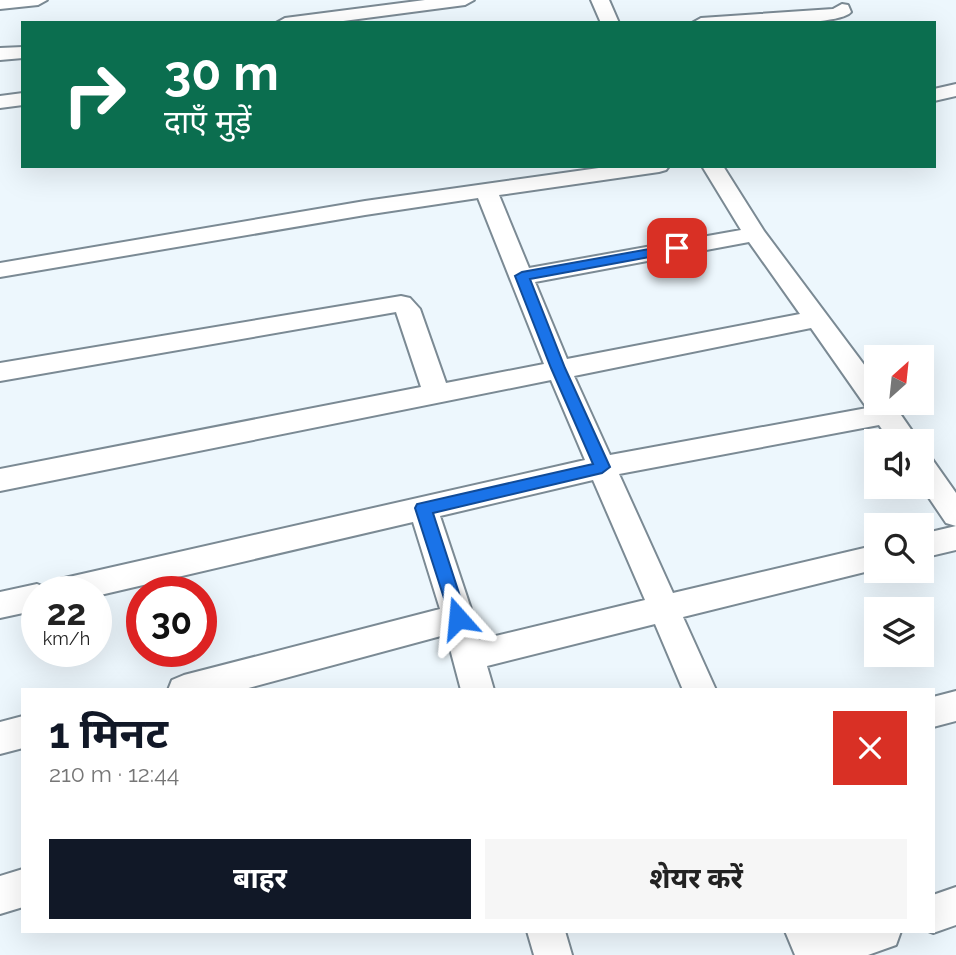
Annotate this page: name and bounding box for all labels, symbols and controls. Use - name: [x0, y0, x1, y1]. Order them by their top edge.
- text: 30 m: [164, 44, 279, 101]
- icon: right: [49, 49, 140, 140]
- text: दाएँ मुड़ें: [164, 103, 251, 140]
- pin: [647, 218, 707, 278]
- icon: arrive: [658, 229, 696, 267]
- north arrow: [864, 345, 934, 415]
- map controls: [864, 345, 934, 667]
- button: sound: [864, 429, 934, 499]
- button: search: [864, 513, 934, 583]
- speed limit sign: 30: [126, 576, 217, 667]
- position arrow: [421, 581, 495, 655]
- text: 22: [47, 592, 86, 633]
- button: layers: [864, 597, 934, 667]
- text: km/h: [43, 628, 90, 649]
- text: 1 मिनट: [49, 709, 168, 758]
- button: close: [833, 711, 907, 785]
- text: 210 m · 12:44: [49, 760, 179, 787]
- button: बाहर: [49, 839, 471, 919]
- button: शेयर करें: [485, 839, 907, 919]

